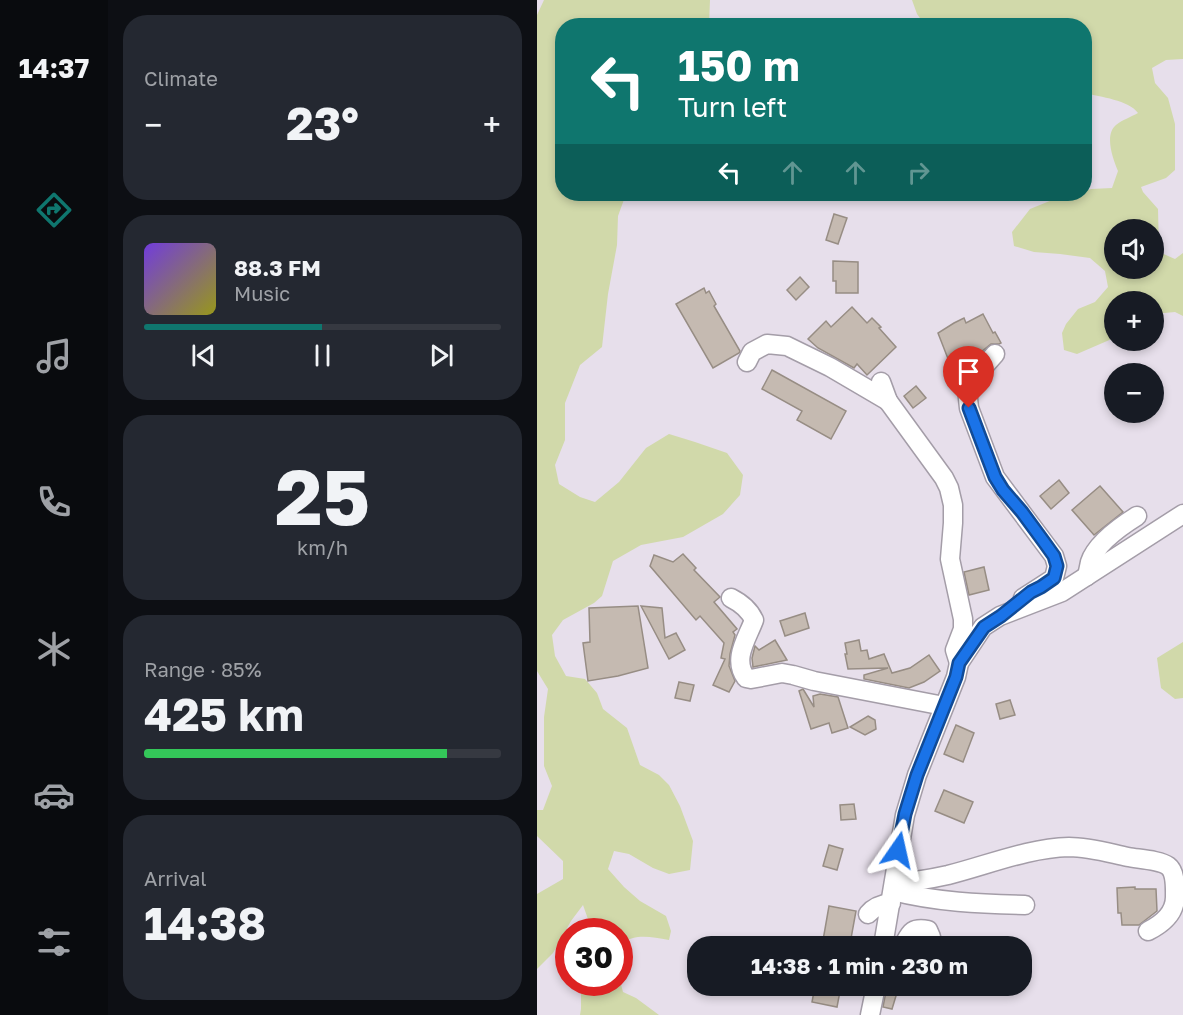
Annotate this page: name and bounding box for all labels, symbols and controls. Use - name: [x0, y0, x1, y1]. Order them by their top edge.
- text: 150 m: [678, 40, 800, 90]
- icon: left: [579, 42, 657, 120]
- text: 14:37: [19, 52, 89, 84]
- text: Climate: [144, 66, 218, 90]
- text: Turn left: [678, 91, 787, 123]
- text: 23°: [286, 96, 359, 150]
- text: −: [144, 105, 162, 144]
- text: +: [483, 105, 501, 144]
- icon: left: [713, 156, 746, 189]
- icon: ahead: [776, 156, 809, 189]
- icon: ahead: [839, 156, 872, 189]
- icon: right: [902, 156, 935, 189]
- icon: directions: [33, 189, 75, 231]
- map controls: [1104, 219, 1164, 423]
- button: sound: [1104, 219, 1164, 279]
- text: 88.3 FM: [234, 254, 321, 281]
- text: Music: [234, 281, 290, 305]
- button: +: [1104, 291, 1164, 351]
- icon: music: [33, 335, 75, 377]
- icon: previous: [187, 339, 220, 372]
- icon: pause: [306, 339, 339, 372]
- icon: next: [425, 339, 458, 372]
- pin: [943, 346, 994, 408]
- icon: arrive: [952, 355, 985, 388]
- button: −: [1104, 363, 1164, 423]
- text: 25: [275, 449, 370, 542]
- icon: phone: [33, 481, 75, 523]
- text: km/h: [297, 535, 348, 559]
- icon: climate: [33, 628, 75, 670]
- text: Range · 85%: [144, 657, 262, 681]
- text: 425 km: [144, 687, 304, 741]
- icon: car: [33, 774, 75, 816]
- position arrow: [866, 818, 930, 882]
- text: Arrival: [144, 866, 207, 890]
- text: 14:38: [144, 896, 266, 950]
- speed limit sign: 30: [555, 918, 633, 996]
- icon: filters: [33, 921, 75, 963]
- text: 14:38 · 1 min · 230 m: [751, 952, 968, 979]

